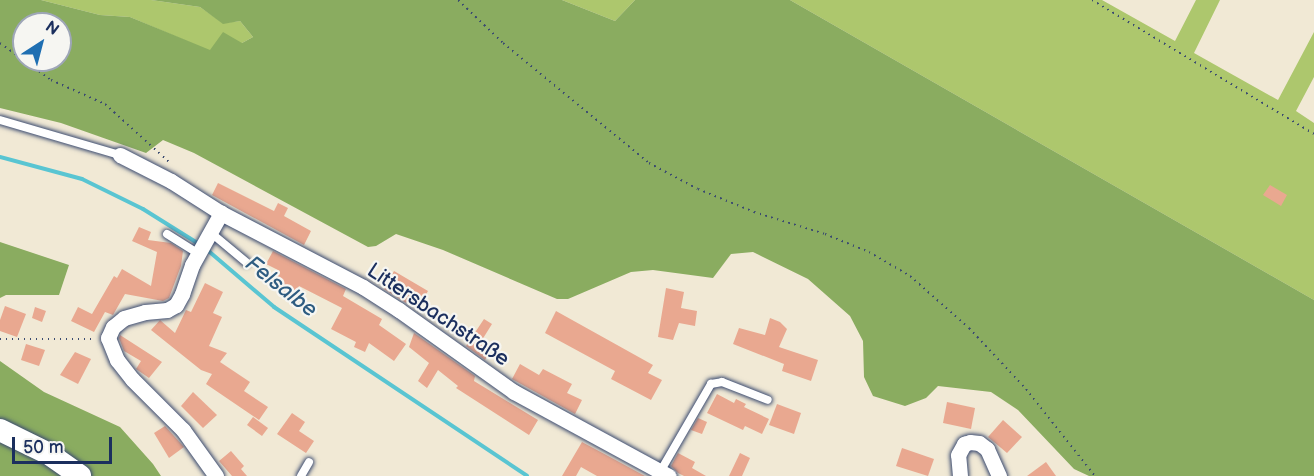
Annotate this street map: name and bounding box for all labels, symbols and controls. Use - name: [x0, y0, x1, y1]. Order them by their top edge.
- north arrow: [12, 12, 72, 72]
- text: N: [41, 17, 62, 40]
- water label: Felsalbe: [240, 251, 322, 323]
- street label: Littersbachstraße: [362, 258, 514, 372]
- scale bar: [15, 425, 116, 463]
- text: 50 m: [23, 437, 64, 458]

